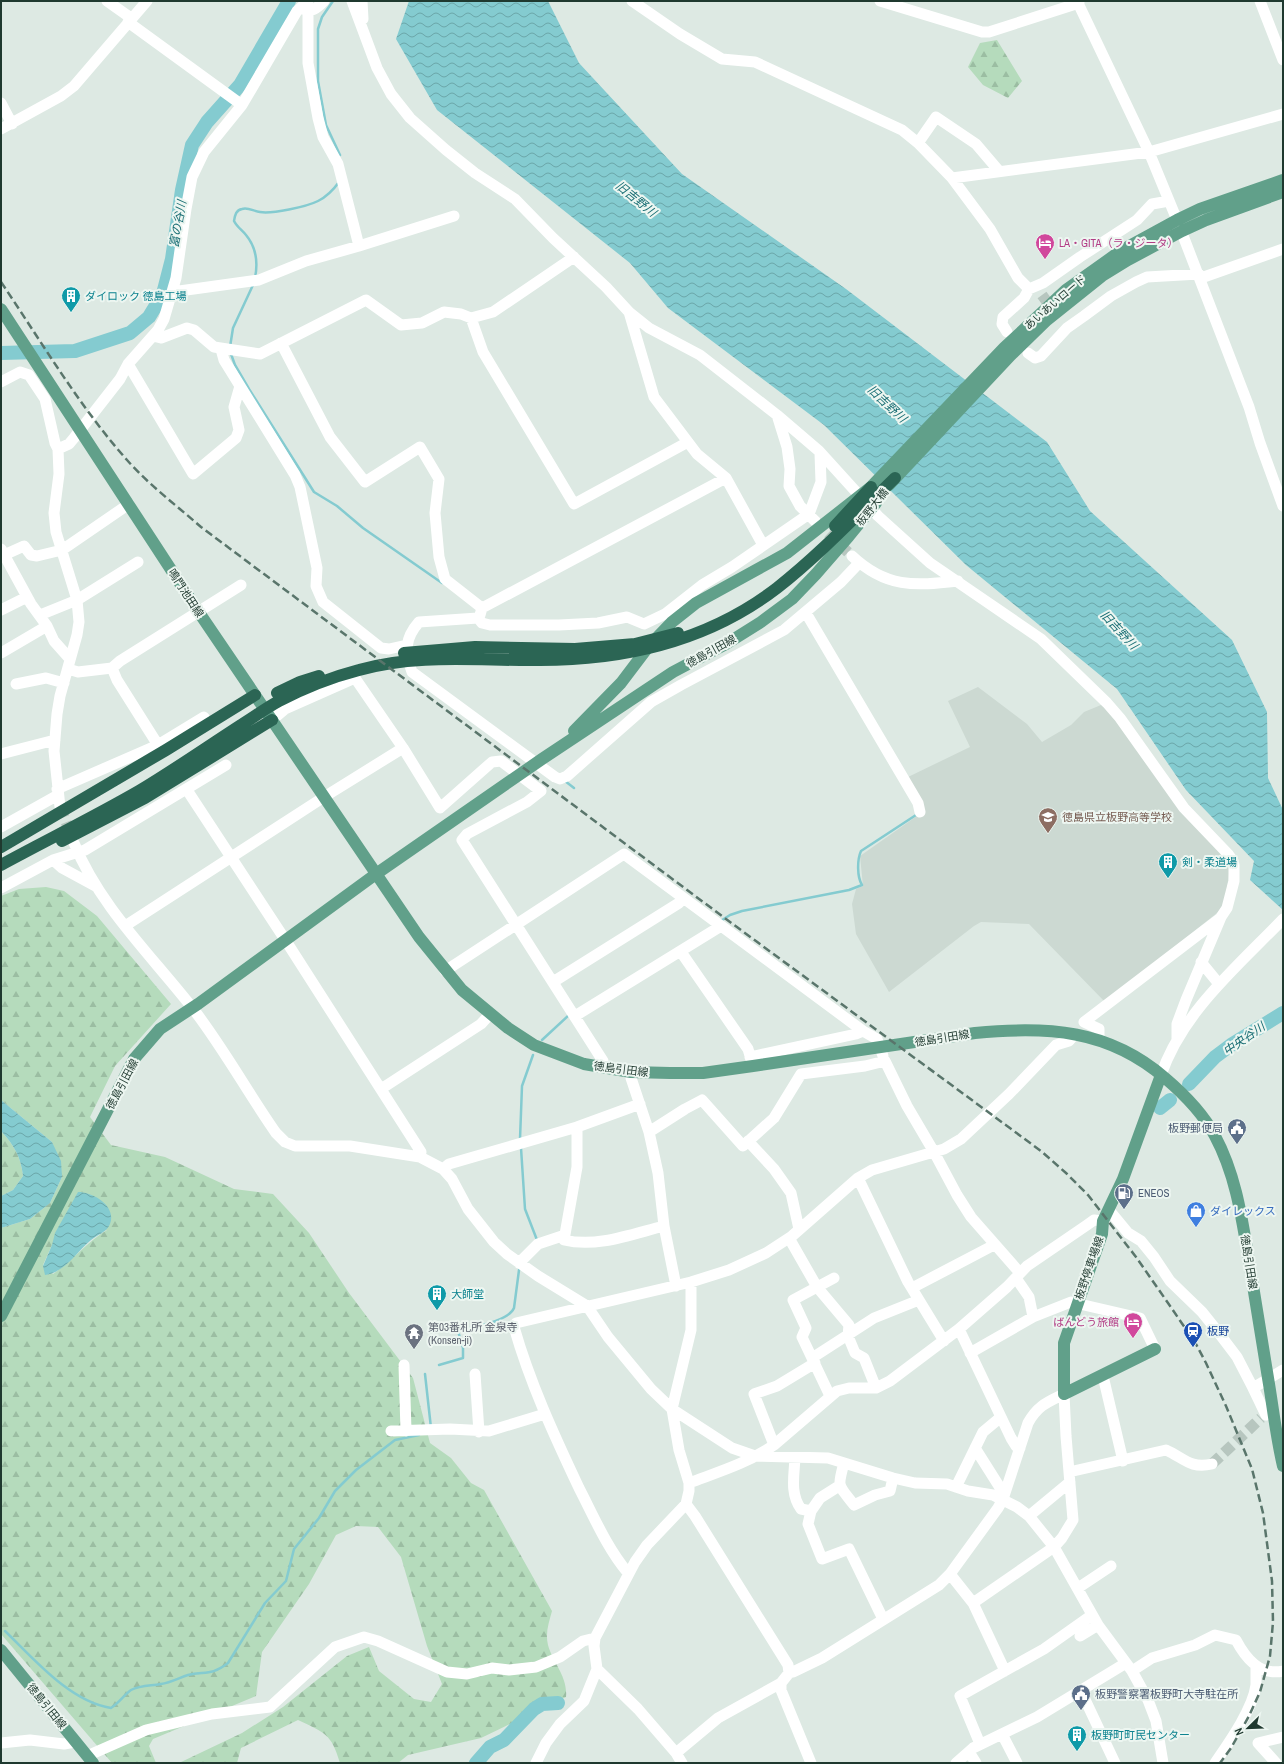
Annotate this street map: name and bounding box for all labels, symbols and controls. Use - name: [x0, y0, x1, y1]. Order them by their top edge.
- water label: 旧吉野川: [612, 178, 661, 222]
- water label: 富の谷川: [166, 197, 190, 249]
- hotel icon: LA・GITA（ラ・ジータ）: [1034, 232, 1056, 260]
- place label: LA・GITA（ラ・ジータ）: [1059, 236, 1178, 250]
- street label: あいあいロード: [1021, 271, 1089, 333]
- building icon: ダイロック 徳島工場: [60, 285, 82, 313]
- place label: ダイロック 徳島工場: [85, 289, 187, 303]
- water label: 旧吉野川: [864, 382, 911, 428]
- street label: 板野大橋: [853, 485, 891, 529]
- street label: 鳴門池田線: [165, 566, 207, 620]
- water label: 旧吉野川: [1097, 607, 1143, 654]
- street label: 徳島引田線: [684, 632, 738, 670]
- school or university icon: 徳島県立板野高等学校: [1037, 806, 1059, 834]
- place label: 徳島県立板野高等学校: [1062, 810, 1172, 824]
- building icon: 剣・柔道場: [1157, 851, 1179, 879]
- place label: 剣・柔道場: [1182, 855, 1237, 869]
- water label: 中央谷川: [1220, 1018, 1270, 1059]
- street label: 徳島引田線: [914, 1027, 970, 1049]
- street label: 徳島引田線: [103, 1056, 141, 1112]
- street label: 徳島引田線: [593, 1059, 649, 1079]
- public building icon: 板野郵便局: [1226, 1117, 1248, 1145]
- place label: 板野郵便局: [1168, 1121, 1223, 1135]
- fuel station icon: ENEOS: [1113, 1182, 1135, 1210]
- place label: ENEOS: [1138, 1186, 1170, 1200]
- shop icon: ダイレックス: [1185, 1200, 1207, 1228]
- place label: ダイレックス: [1210, 1204, 1276, 1218]
- street label: 徳島引田線: [1238, 1234, 1260, 1290]
- street label: 板野停車場線: [1072, 1235, 1106, 1301]
- building icon: 大師堂: [426, 1283, 448, 1311]
- place label: 大師堂: [451, 1287, 484, 1301]
- hotel icon: ばんどう旅館: [1122, 1311, 1144, 1339]
- place label: ばんどう旅館: [1053, 1315, 1119, 1329]
- place label: 第03番札所 金泉寺 (Konsen-ji): [428, 1320, 518, 1347]
- station icon: 板野: [1182, 1320, 1204, 1348]
- temple icon: 第03番札所 金泉寺 (Konsen-ji): [403, 1322, 425, 1350]
- place label: 板野: [1207, 1324, 1229, 1338]
- street label: 徳島引田線: [24, 1680, 70, 1732]
- public building icon: 板野警察署板野町大寺駐在所: [1070, 1683, 1092, 1711]
- place label: 板野警察署板野町大寺駐在所: [1095, 1687, 1239, 1701]
- north arrow: [1228, 1708, 1268, 1748]
- building icon: 板野町町民センター: [1066, 1724, 1088, 1752]
- text: N: [1231, 1726, 1247, 1738]
- place label: 板野町町民センター: [1091, 1728, 1190, 1742]

